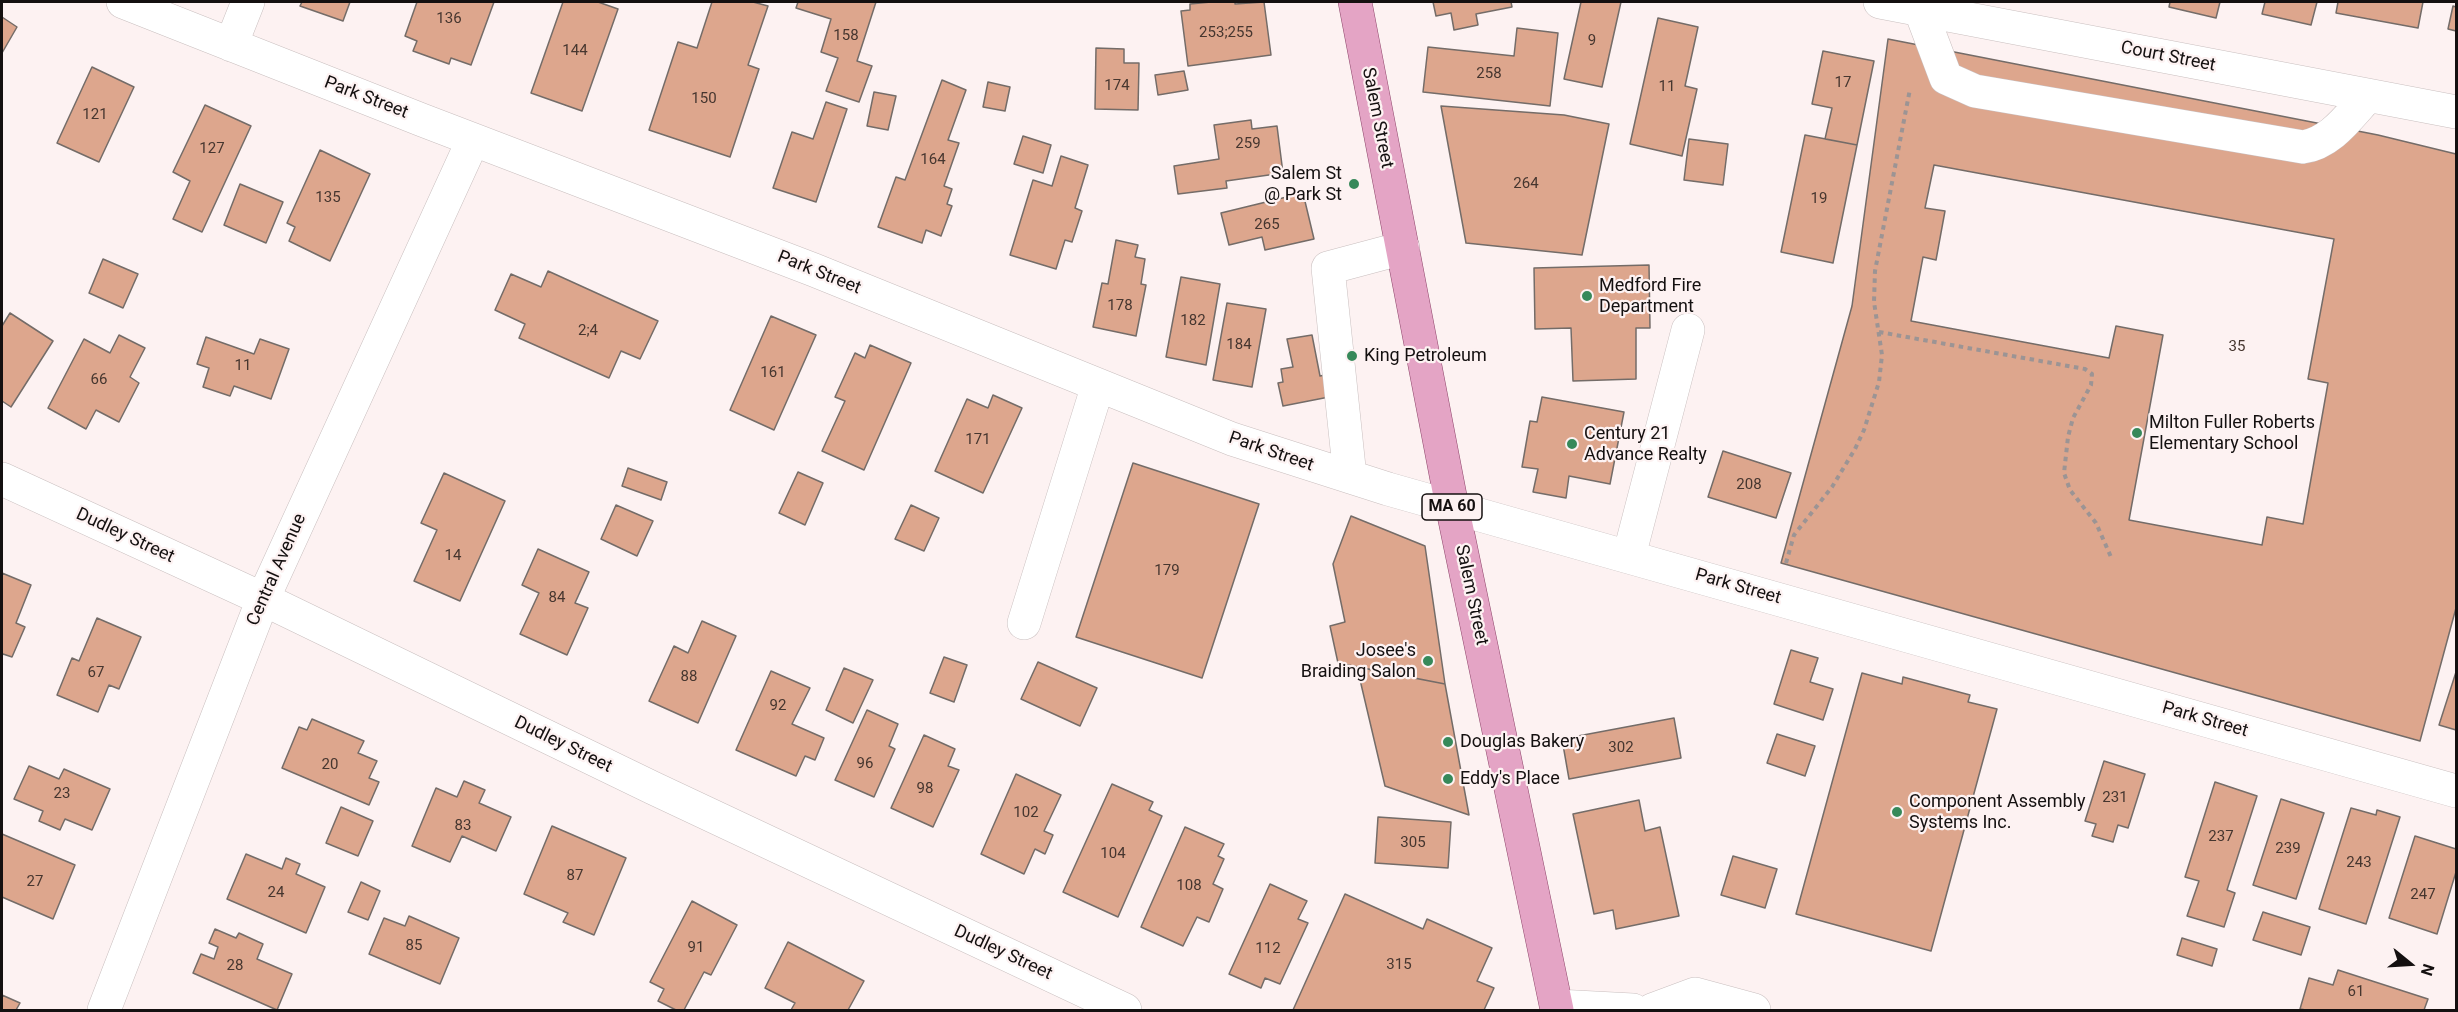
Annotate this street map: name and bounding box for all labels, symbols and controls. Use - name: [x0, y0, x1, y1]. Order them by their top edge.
- house number: 136: [436, 10, 462, 28]
- house number: 253;255: [1199, 24, 1253, 42]
- house number: 158: [833, 27, 859, 45]
- house number: 9: [1588, 32, 1596, 50]
- street label: Court Street: [2119, 37, 2217, 77]
- house number: 144: [562, 42, 588, 60]
- house number: 258: [1476, 65, 1502, 83]
- street label: Salem Street: [1357, 66, 1397, 170]
- street label: Park Street: [321, 72, 411, 124]
- house number: 17: [1835, 74, 1851, 92]
- house number: 174: [1104, 77, 1130, 95]
- house number: 11: [1659, 78, 1675, 96]
- house number: 150: [691, 90, 717, 108]
- house number: 121: [82, 106, 108, 124]
- house number: 259: [1235, 135, 1261, 153]
- house number: 127: [199, 140, 225, 158]
- house number: 164: [920, 151, 946, 169]
- place label: Salem St @ Park St: [1264, 163, 1342, 206]
- house number: 264: [1513, 175, 1539, 193]
- marker: Salem St @ Park St: [1347, 177, 1361, 191]
- house number: 135: [315, 189, 341, 207]
- house number: 19: [1811, 190, 1827, 208]
- house number: 265: [1254, 216, 1280, 234]
- street label: Park Street: [774, 246, 864, 300]
- place label: Medford Fire Department: [1599, 275, 1701, 318]
- marker: Medford Fire Department: [1580, 289, 1594, 303]
- house number: 178: [1107, 297, 1133, 315]
- house number: 182: [1180, 312, 1206, 330]
- house number: 2;4: [578, 322, 598, 340]
- house number: 184: [1226, 336, 1252, 354]
- house number: 35: [2229, 338, 2245, 356]
- place label: King Petroleum: [1364, 345, 1487, 367]
- marker: King Petroleum: [1345, 349, 1359, 363]
- house number: 11: [235, 357, 251, 375]
- house number: 161: [760, 364, 786, 382]
- house number: 66: [91, 371, 107, 389]
- place label: Milton Fuller Roberts Elementary School: [2149, 412, 2315, 454]
- place label: Century 21 Advance Realty: [1584, 423, 1707, 466]
- marker: Milton Fuller Roberts Elementary School: [2130, 426, 2144, 440]
- street label: Park Street: [1226, 427, 1316, 477]
- house number: 171: [965, 431, 991, 449]
- marker: Century 21 Advance Realty: [1565, 437, 1579, 451]
- house number: 208: [1736, 476, 1762, 494]
- road number: MA 60: [1422, 494, 1482, 520]
- street label: Dudley Street: [72, 504, 178, 568]
- street label: Central Avenue: [243, 511, 311, 629]
- street label: Salem Street: [1450, 543, 1492, 647]
- house number: 14: [445, 547, 461, 565]
- house number: 179: [1154, 562, 1180, 580]
- street label: Park Street: [1693, 564, 1783, 610]
- house number: 84: [549, 589, 565, 607]
- place label: Josee's Braiding Salon: [1301, 640, 1416, 682]
- marker: Josee's Braiding Salon: [1421, 654, 1435, 668]
- house number: 67: [88, 664, 104, 682]
- house number: 88: [681, 668, 697, 686]
- house number: 92: [770, 697, 786, 715]
- street label: Park Street: [2160, 697, 2250, 743]
- street label: Dudley Street: [511, 712, 615, 778]
- place label: Douglas Bakery: [1460, 731, 1584, 753]
- marker: Douglas Bakery: [1441, 735, 1455, 749]
- house number: 302: [1608, 739, 1634, 757]
- house number: 96: [857, 755, 873, 773]
- house number: 20: [322, 756, 338, 774]
- place label: Eddy's Place: [1460, 768, 1560, 790]
- marker: Eddy's Place: [1441, 772, 1455, 786]
- house number: 98: [917, 780, 933, 798]
- house number: 23: [54, 785, 70, 803]
- house number: 231: [2102, 789, 2128, 807]
- place label: Component Assembly Systems Inc.: [1909, 791, 2086, 834]
- house number: 102: [1013, 804, 1039, 822]
- marker: Component Assembly Systems Inc.: [1890, 805, 1904, 819]
- house number: 83: [455, 817, 471, 835]
- house number: 237: [2208, 828, 2234, 846]
- house number: 305: [1400, 834, 1426, 852]
- house number: 239: [2275, 840, 2301, 858]
- house number: 104: [1100, 845, 1126, 863]
- house number: 243: [2346, 854, 2372, 872]
- house number: 87: [567, 867, 583, 885]
- house number: 27: [27, 873, 43, 891]
- house number: 108: [1176, 877, 1202, 895]
- house number: 24: [268, 884, 284, 902]
- house number: 247: [2410, 886, 2436, 904]
- street label: Dudley Street: [950, 921, 1056, 985]
- north arrow: [2380, 934, 2440, 994]
- house number: 85: [406, 937, 422, 955]
- house number: 91: [688, 939, 704, 957]
- house number: 112: [1255, 940, 1281, 958]
- house number: 315: [1386, 956, 1412, 974]
- house number: 28: [227, 957, 243, 975]
- text: N: [2417, 961, 2438, 978]
- house number: 61: [2348, 983, 2364, 1001]

